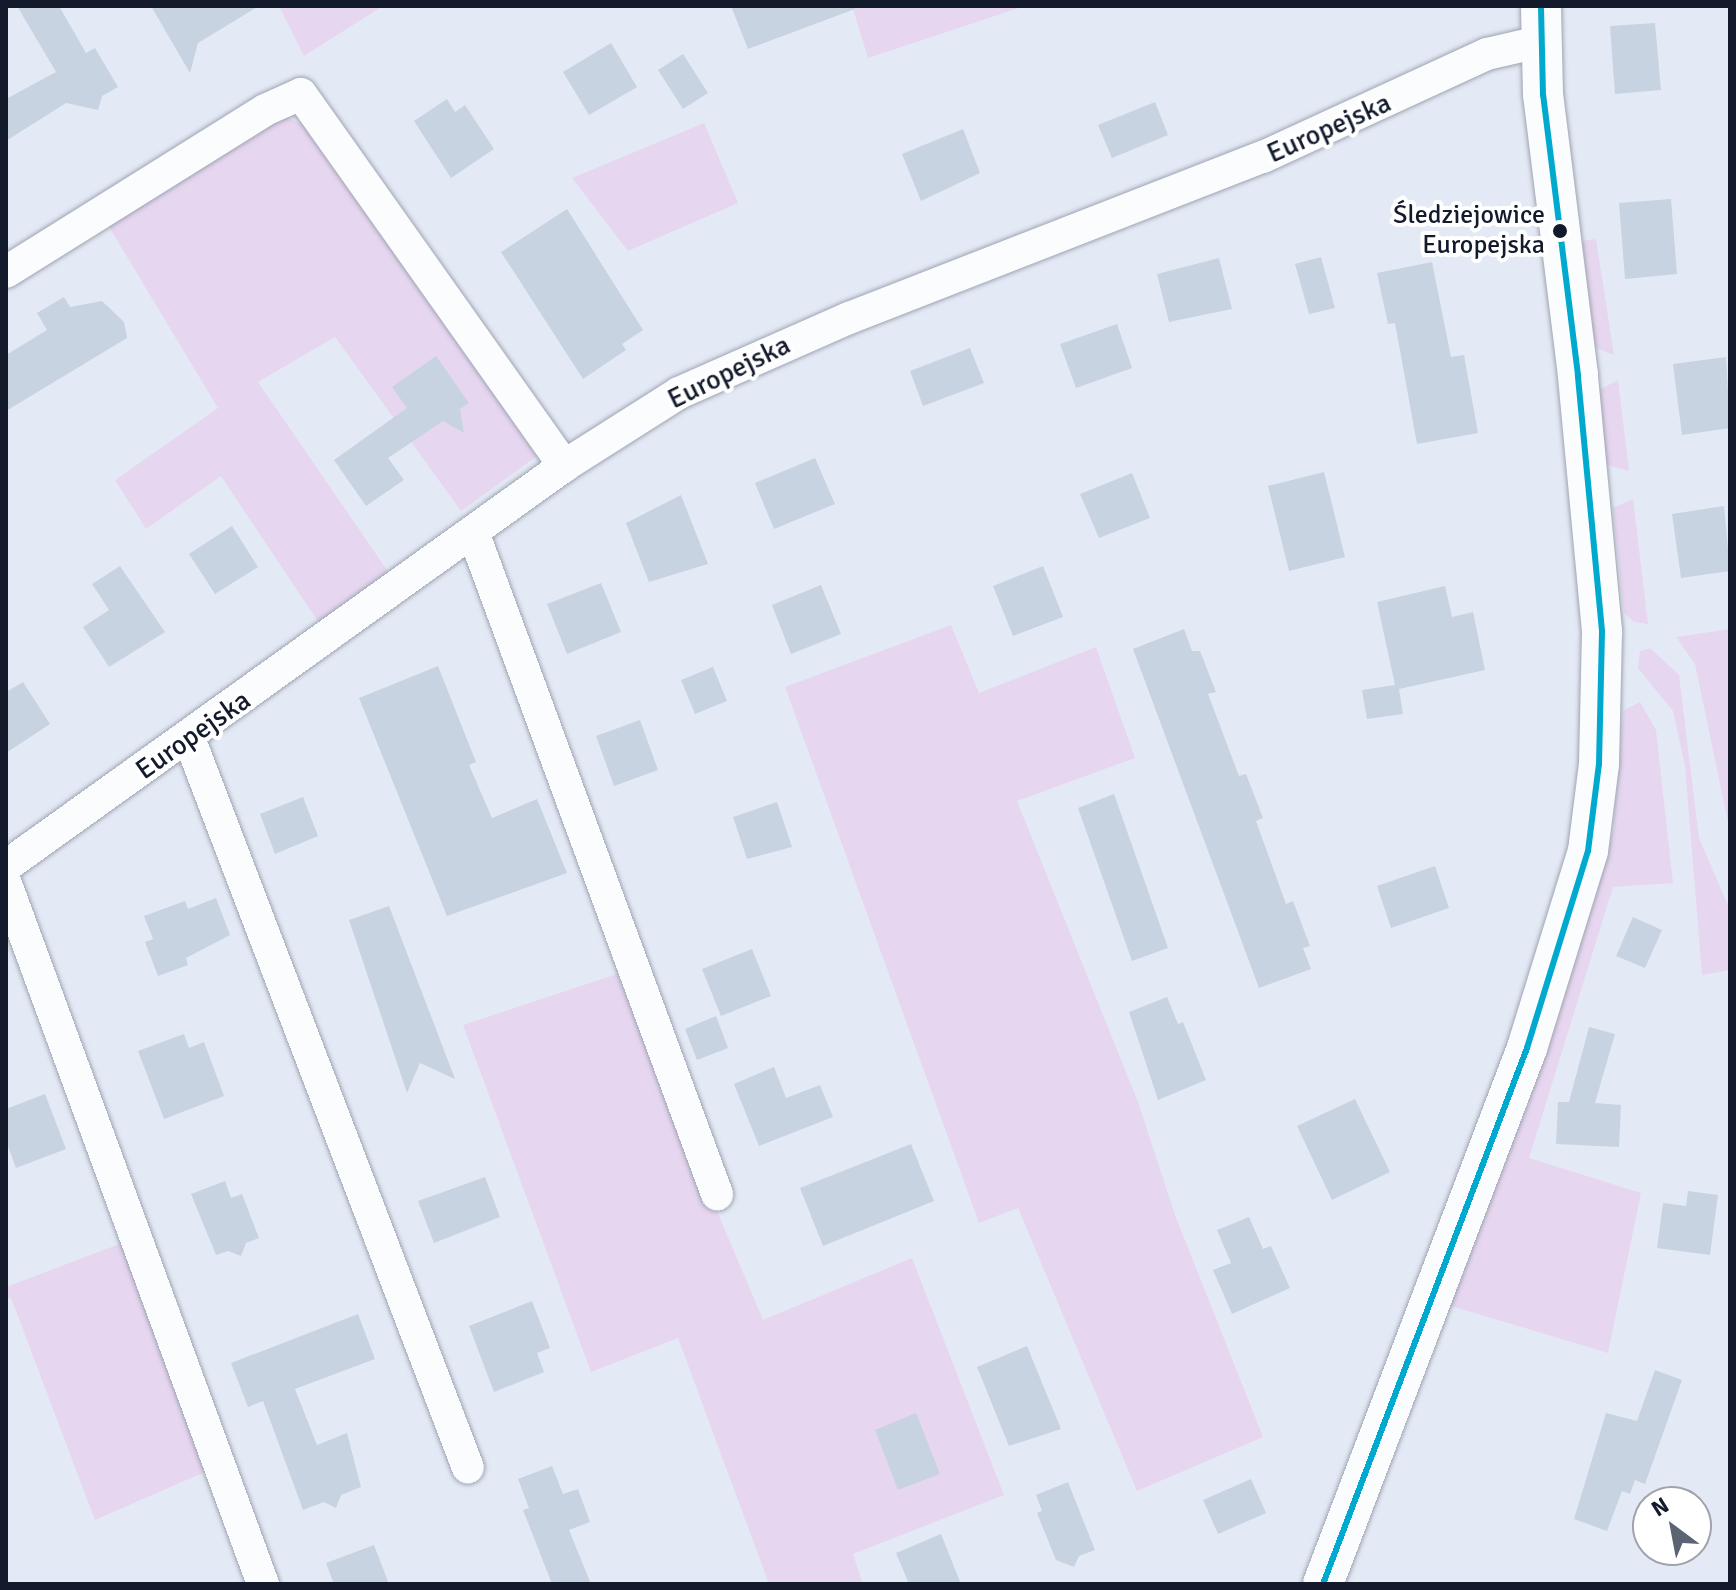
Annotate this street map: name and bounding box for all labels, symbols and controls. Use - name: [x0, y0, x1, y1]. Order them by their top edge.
- street label: Europejska: [1262, 86, 1396, 170]
- place label: Śledziejowice Europejska: [1393, 200, 1545, 262]
- marker: Śledziejowice Europejska: [1552, 223, 1568, 239]
- street label: Europejska: [662, 328, 796, 416]
- street label: Europejska: [129, 683, 257, 787]
- north arrow: [1632, 1486, 1712, 1566]
- text: N: [1646, 1491, 1674, 1522]

